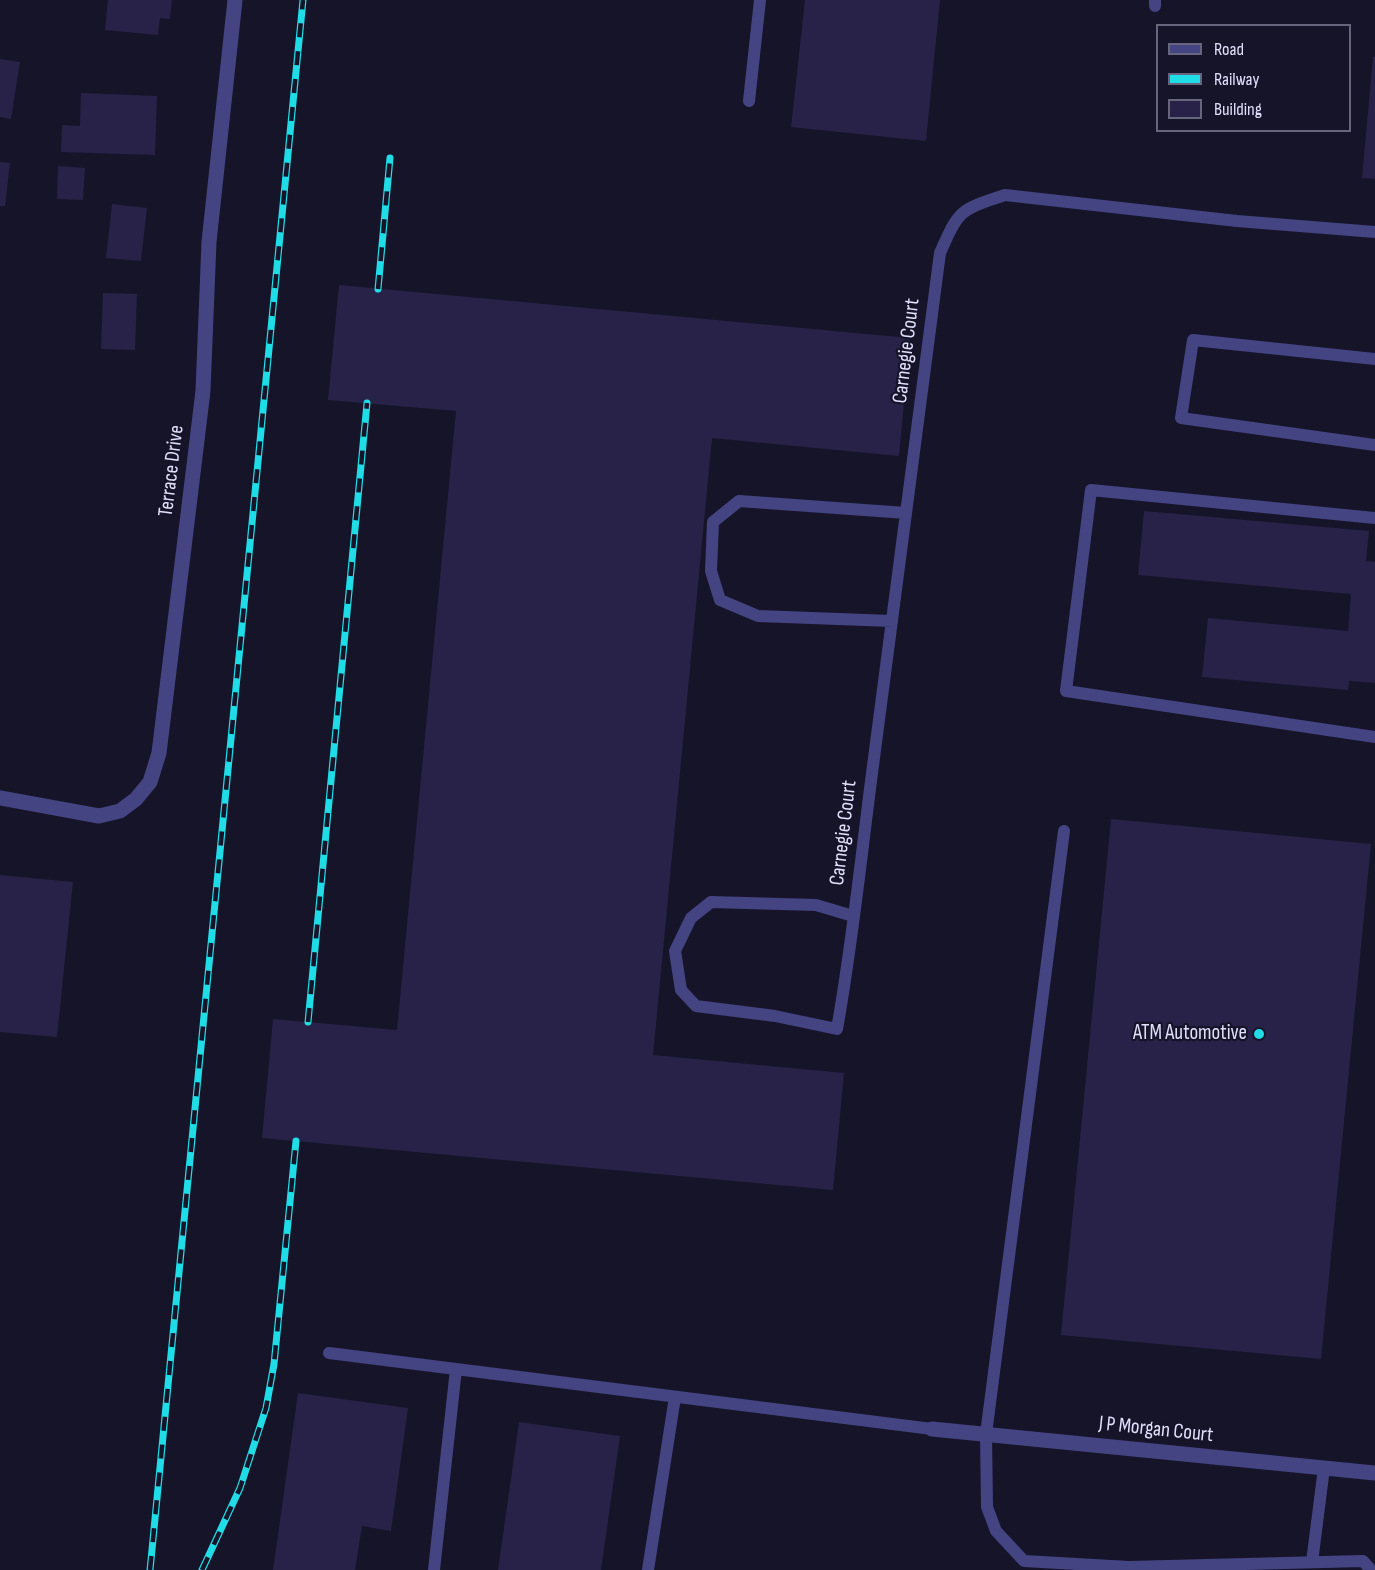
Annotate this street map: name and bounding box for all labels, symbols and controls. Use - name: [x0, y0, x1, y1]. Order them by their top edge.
- legend: [1156, 24, 1351, 132]
- text: Road: [1214, 39, 1244, 60]
- text: Railway: [1214, 69, 1259, 90]
- text: Building: [1214, 99, 1262, 120]
- street label: Carnegie Court: [888, 297, 926, 405]
- street label: Terrace Drive: [154, 424, 190, 518]
- street label: Carnegie Court: [825, 779, 863, 887]
- place label: ATM Automotive: [1133, 1021, 1247, 1047]
- marker: ATM Automotive: [1252, 1027, 1266, 1041]
- street label: J P Morgan Court: [1097, 1411, 1215, 1449]

